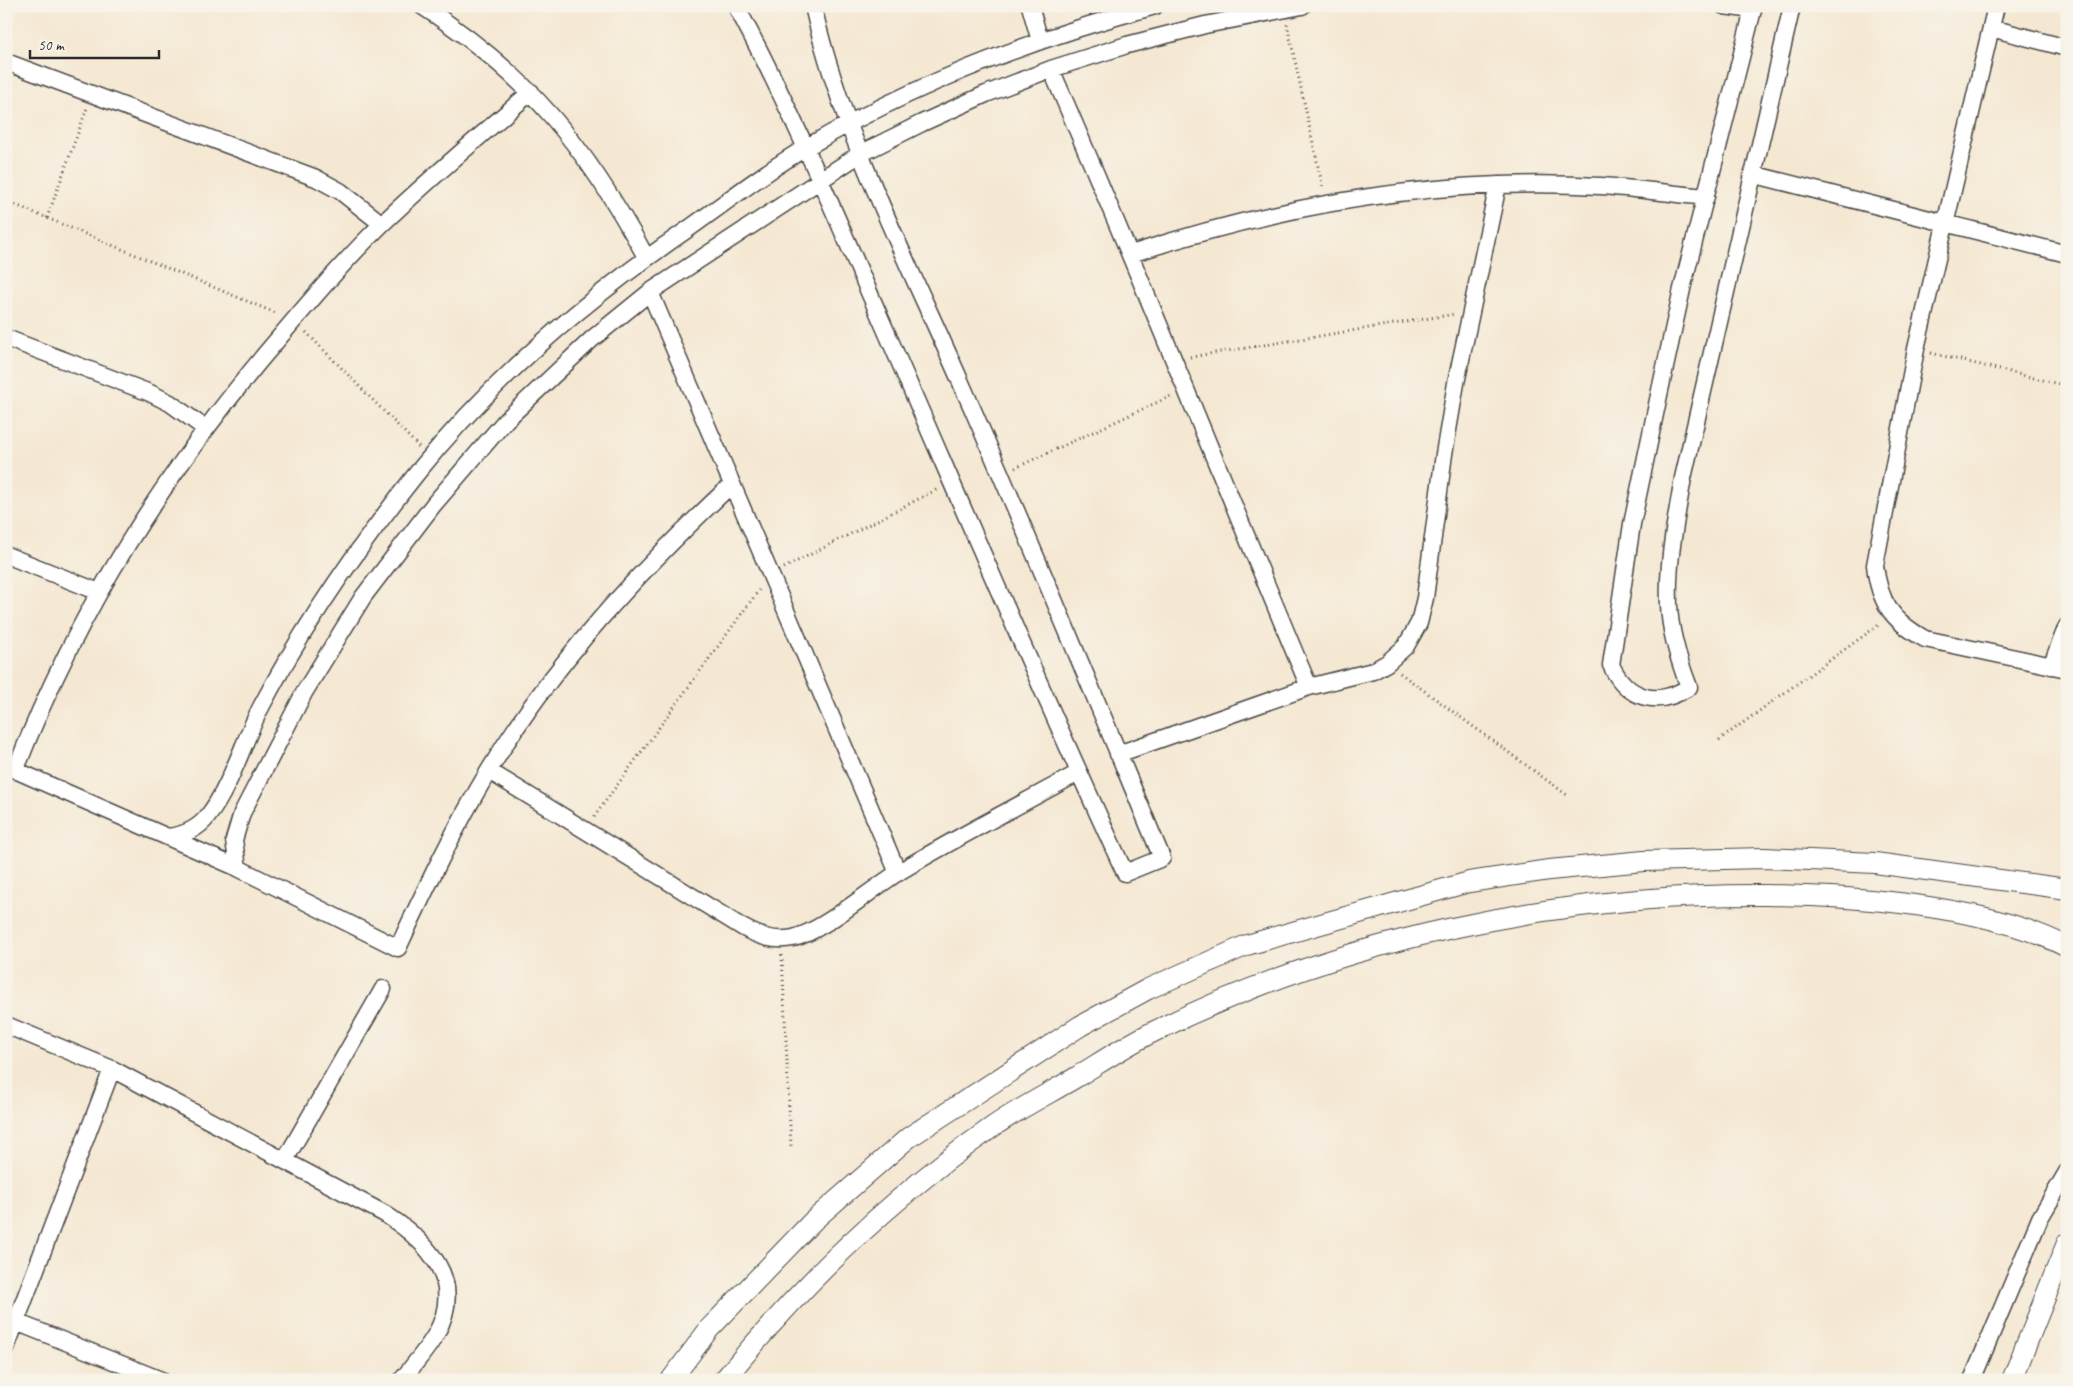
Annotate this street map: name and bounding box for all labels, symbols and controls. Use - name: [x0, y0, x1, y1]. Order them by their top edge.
- scale bar: [30, 28, 159, 60]
- text: 50 m: [38, 36, 65, 55]

